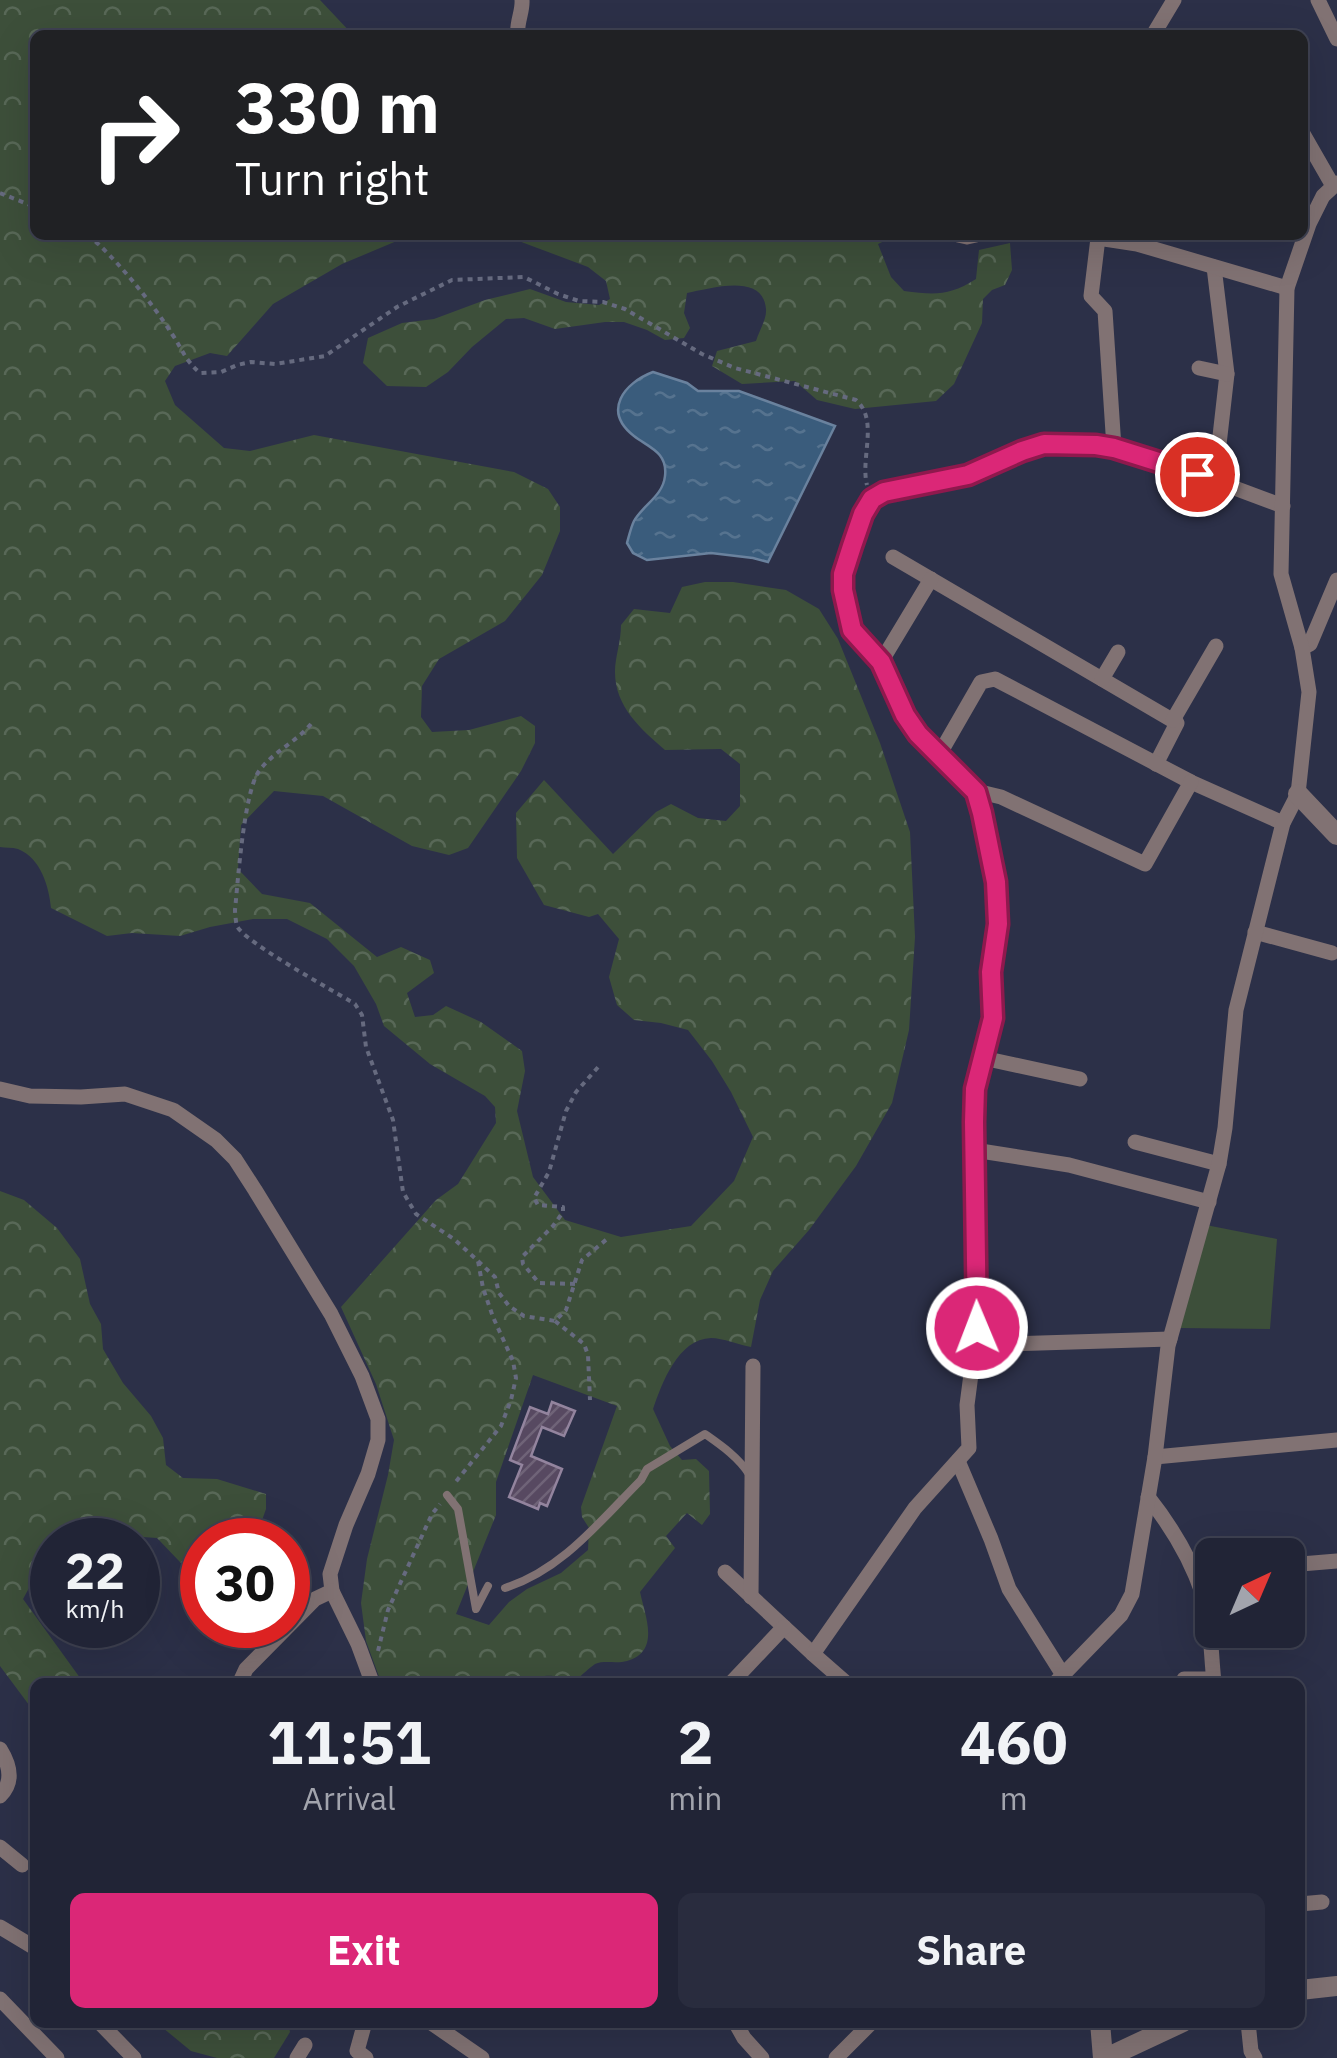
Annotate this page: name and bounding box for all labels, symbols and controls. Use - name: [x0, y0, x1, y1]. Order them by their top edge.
- text: 330 m: [235, 61, 440, 152]
- icon: right: [70, 70, 200, 200]
- text: Turn right: [235, 149, 430, 207]
- pin: [1155, 432, 1240, 517]
- icon: arrive: [1170, 447, 1225, 502]
- position arrow: [925, 1276, 1029, 1380]
- speed limit sign: 30: [180, 1518, 310, 1648]
- text: 22: [65, 1538, 125, 1603]
- north arrow: [1195, 1538, 1305, 1648]
- map controls: [1195, 1538, 1305, 1648]
- text: km/h: [66, 1592, 124, 1625]
- text: 11:51: [267, 1702, 431, 1781]
- text: 2: [677, 1702, 713, 1781]
- text: 460: [960, 1702, 1068, 1781]
- text: Arrival: [303, 1777, 396, 1819]
- text: min: [668, 1777, 722, 1819]
- text: m: [1000, 1777, 1028, 1819]
- button: Exit: [70, 1893, 658, 2008]
- button: Share: [678, 1893, 1265, 2008]

